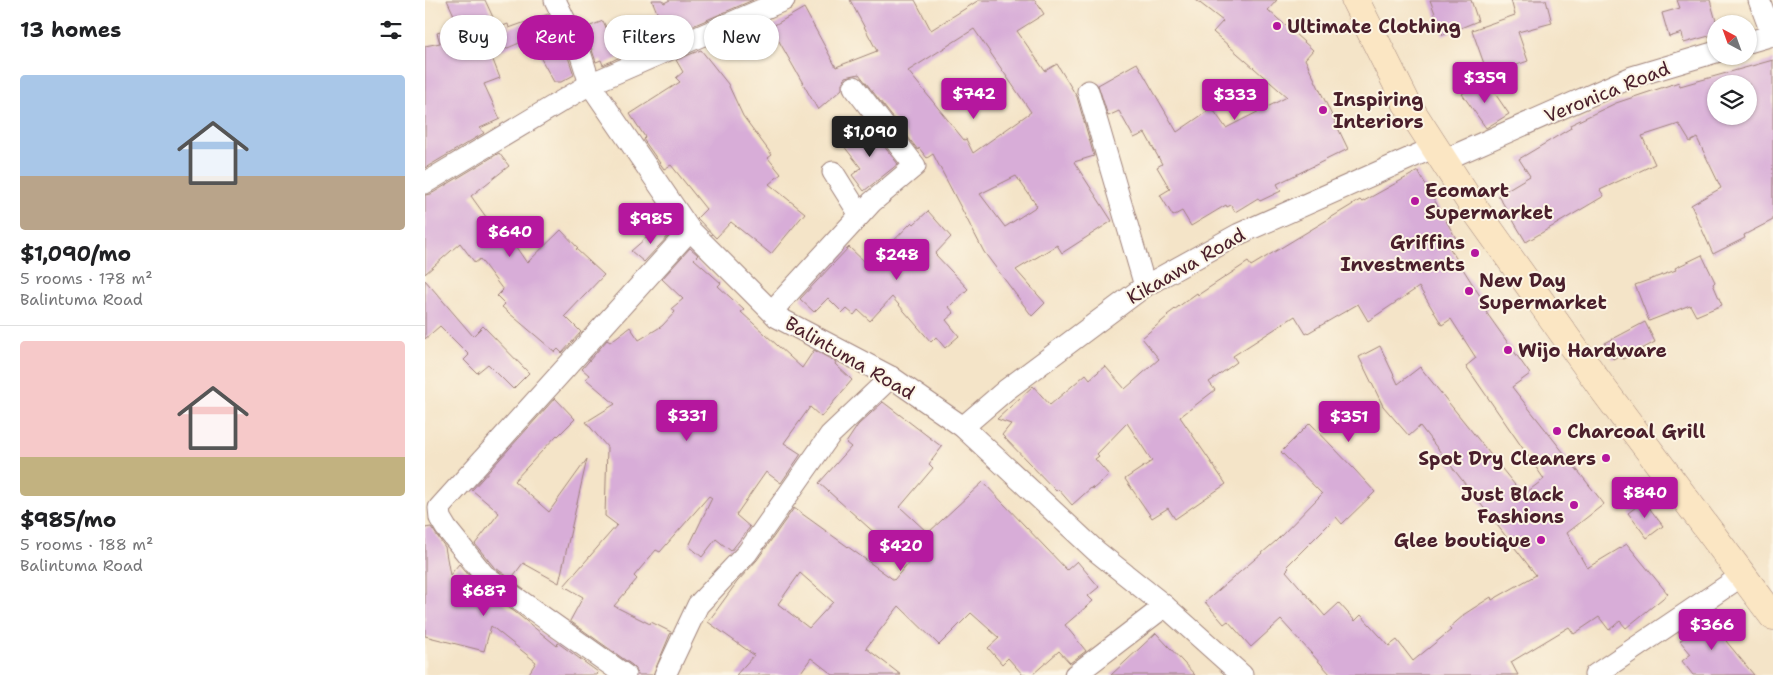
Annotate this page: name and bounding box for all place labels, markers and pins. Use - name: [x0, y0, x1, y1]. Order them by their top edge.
- place label: Ultimate Clothing: [1287, 14, 1461, 39]
- marker: Ultimate Clothing: [1271, 20, 1283, 32]
- pin: $359: [1455, 62, 1515, 104]
- pin: $742: [944, 78, 1004, 120]
- pin: $333: [1205, 78, 1265, 121]
- place label: Inspiring Interiors: [1333, 87, 1424, 134]
- marker: Inspiring Interiors: [1317, 104, 1329, 116]
- pin: $1,090: [829, 116, 911, 158]
- place label: Ecomart Supermarket: [1425, 178, 1553, 225]
- marker: Ecomart Supermarket: [1409, 195, 1421, 207]
- pin: $985: [621, 202, 681, 245]
- pin: $640: [480, 216, 540, 258]
- place label: Griffins Investments: [1340, 230, 1465, 277]
- pin: $248: [867, 238, 927, 281]
- marker: Griffins Investments: [1469, 247, 1481, 259]
- place label: New Day Supermarket: [1479, 268, 1607, 315]
- marker: New Day Supermarket: [1463, 285, 1475, 297]
- place label: Wijo Hardware: [1518, 338, 1667, 363]
- marker: Wijo Hardware: [1502, 344, 1514, 356]
- pin: $331: [657, 400, 717, 442]
- pin: $351: [1319, 400, 1379, 443]
- place label: Charcoal Grill: [1567, 419, 1706, 444]
- marker: Charcoal Grill: [1551, 425, 1563, 437]
- place label: Spot Dry Cleaners: [1418, 446, 1596, 471]
- marker: Spot Dry Cleaners: [1600, 452, 1612, 464]
- pin: $840: [1615, 476, 1675, 519]
- place label: Just Black Fashions: [1461, 482, 1564, 529]
- marker: Just Black Fashions: [1568, 499, 1580, 511]
- place label: Glee boutique: [1394, 528, 1531, 553]
- pin: $420: [871, 530, 931, 572]
- marker: Glee boutique: [1535, 534, 1547, 546]
- pin: $687: [454, 574, 514, 617]
- pin: $366: [1682, 608, 1742, 651]

